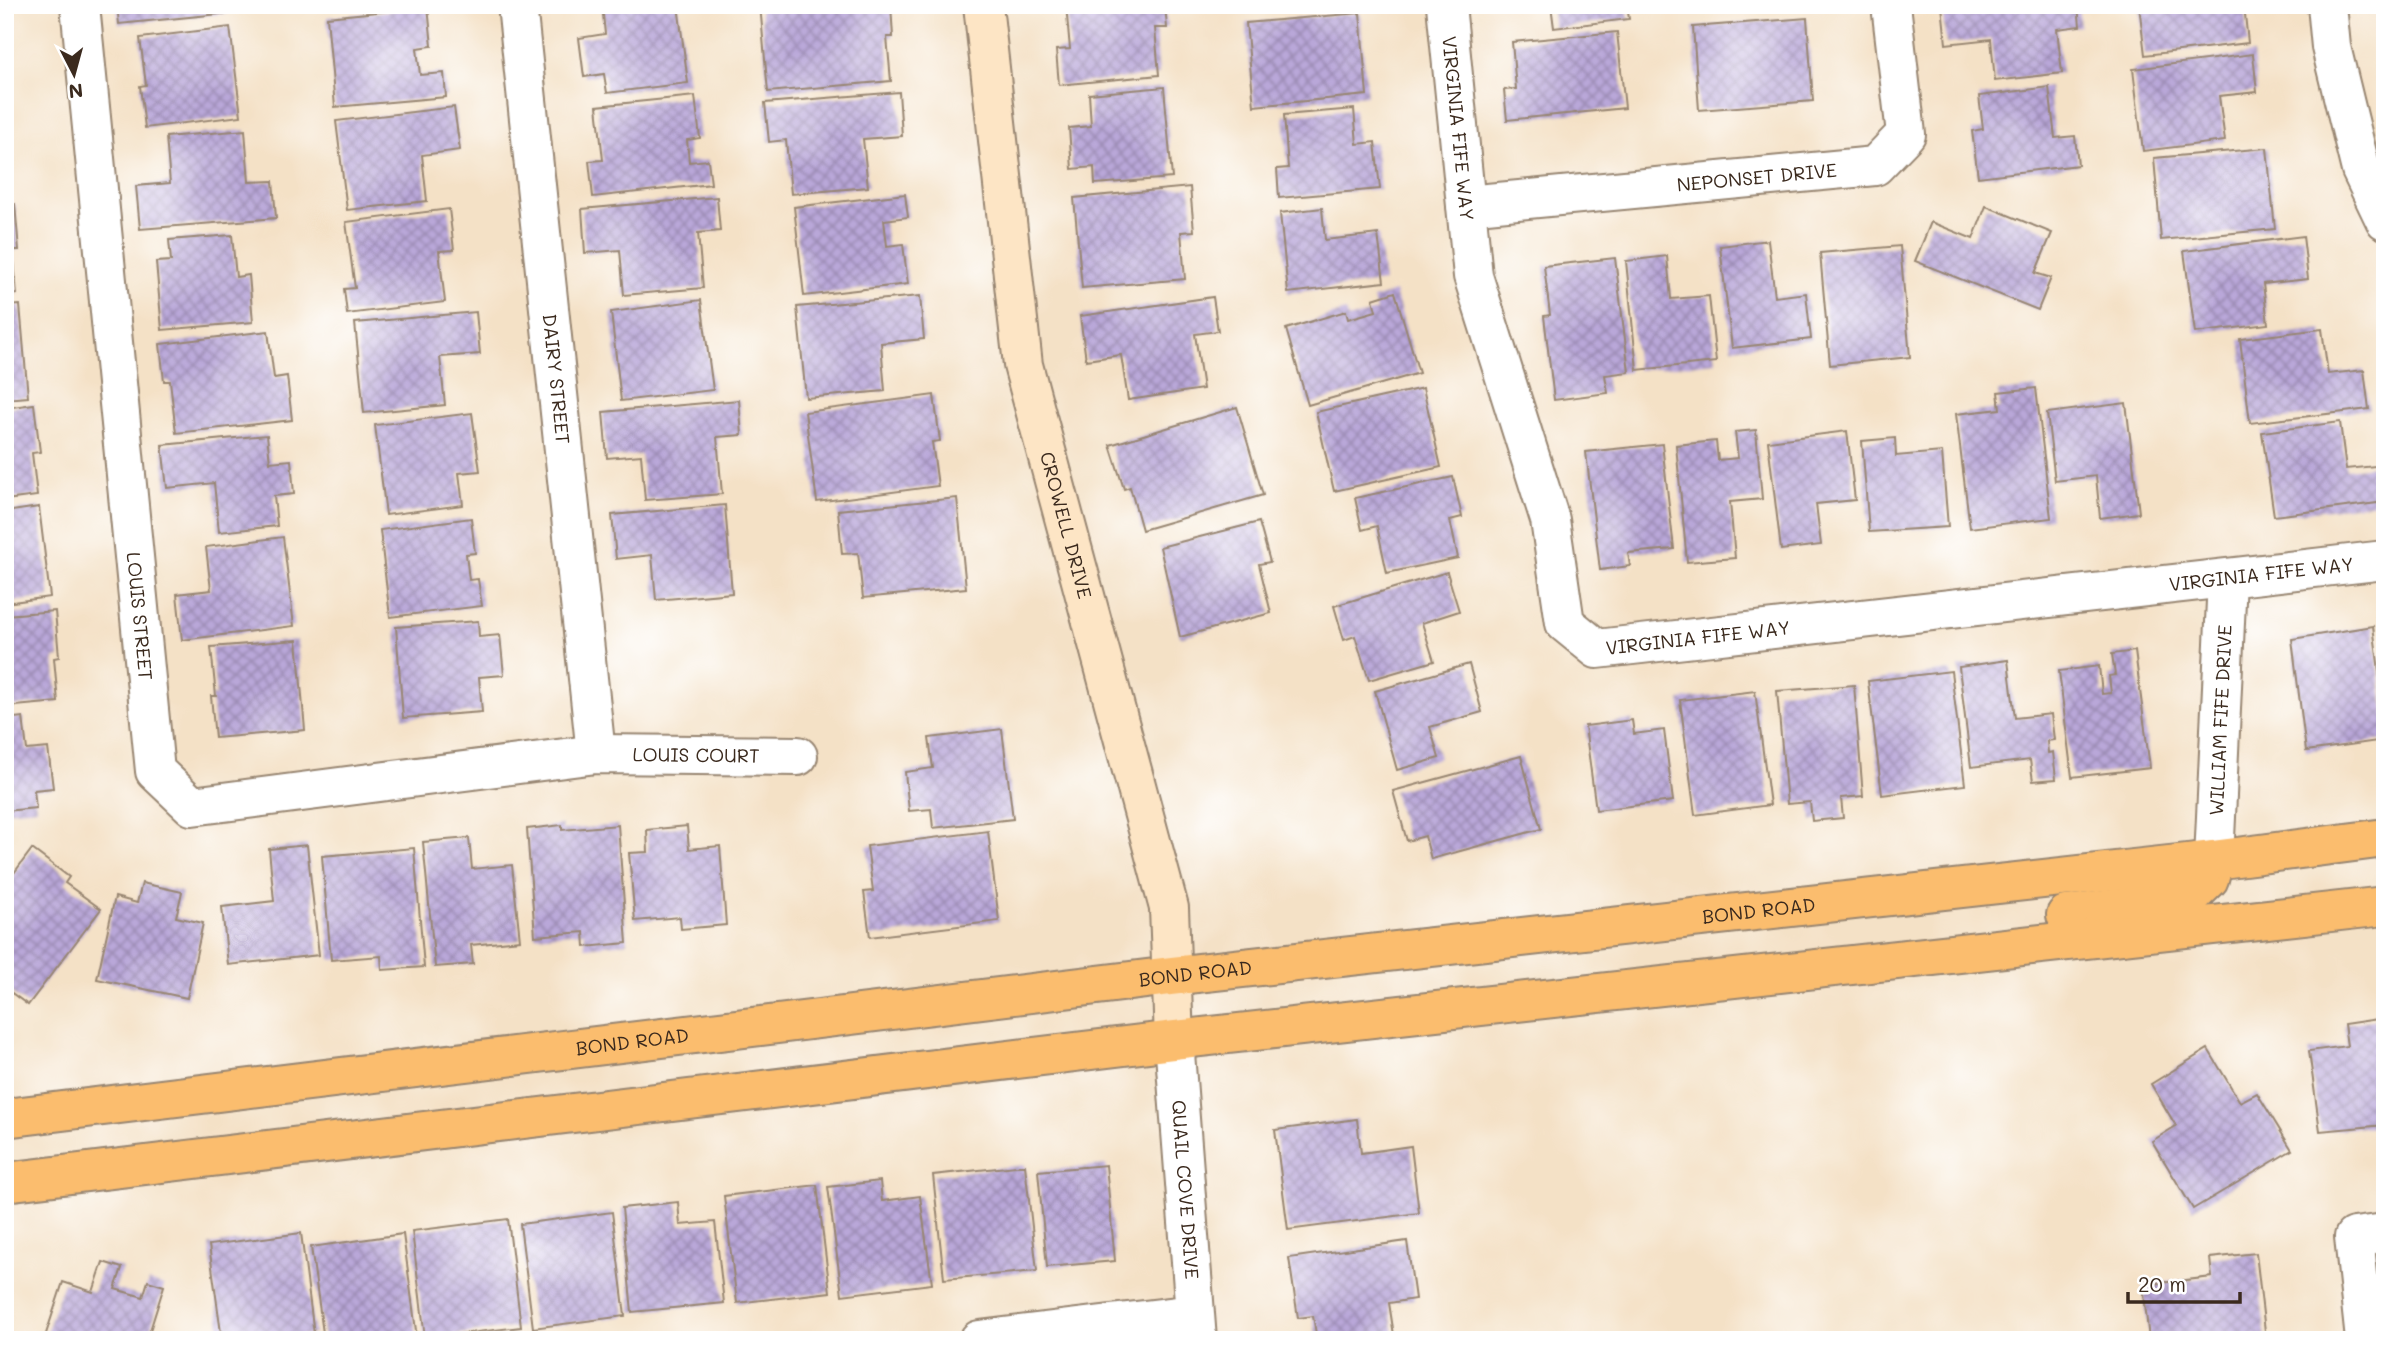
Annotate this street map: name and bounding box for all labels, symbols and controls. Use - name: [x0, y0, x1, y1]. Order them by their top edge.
- street label: VIRGINIA FIFE WAY: [1437, 35, 1480, 222]
- north arrow: [38, 38, 108, 108]
- text: N: [67, 78, 84, 105]
- street label: NEPONSET DRIVE: [1676, 157, 1838, 197]
- street label: DAIRY STREET: [538, 312, 576, 445]
- street label: CROWELL DRIVE: [1035, 449, 1098, 601]
- street label: LOUIS STREET: [122, 551, 159, 681]
- street label: VIRGINIA FIFE WAY: [2168, 551, 2355, 596]
- street label: VIRGINIA FIFE WAY: [1604, 614, 1791, 660]
- street label: WILLIAM FIFE DRIVE: [2203, 624, 2237, 816]
- street label: LOUIS COURT: [632, 741, 760, 768]
- street label: BOND ROAD: [1701, 891, 1817, 929]
- street label: BOND ROAD: [1137, 954, 1253, 992]
- street label: BOND ROAD: [574, 1022, 690, 1060]
- street label: QUAIL COVE DRIVE: [1167, 1099, 1205, 1280]
- scale bar: [2128, 1261, 2240, 1305]
- text: 20 m: [2138, 1270, 2186, 1297]

